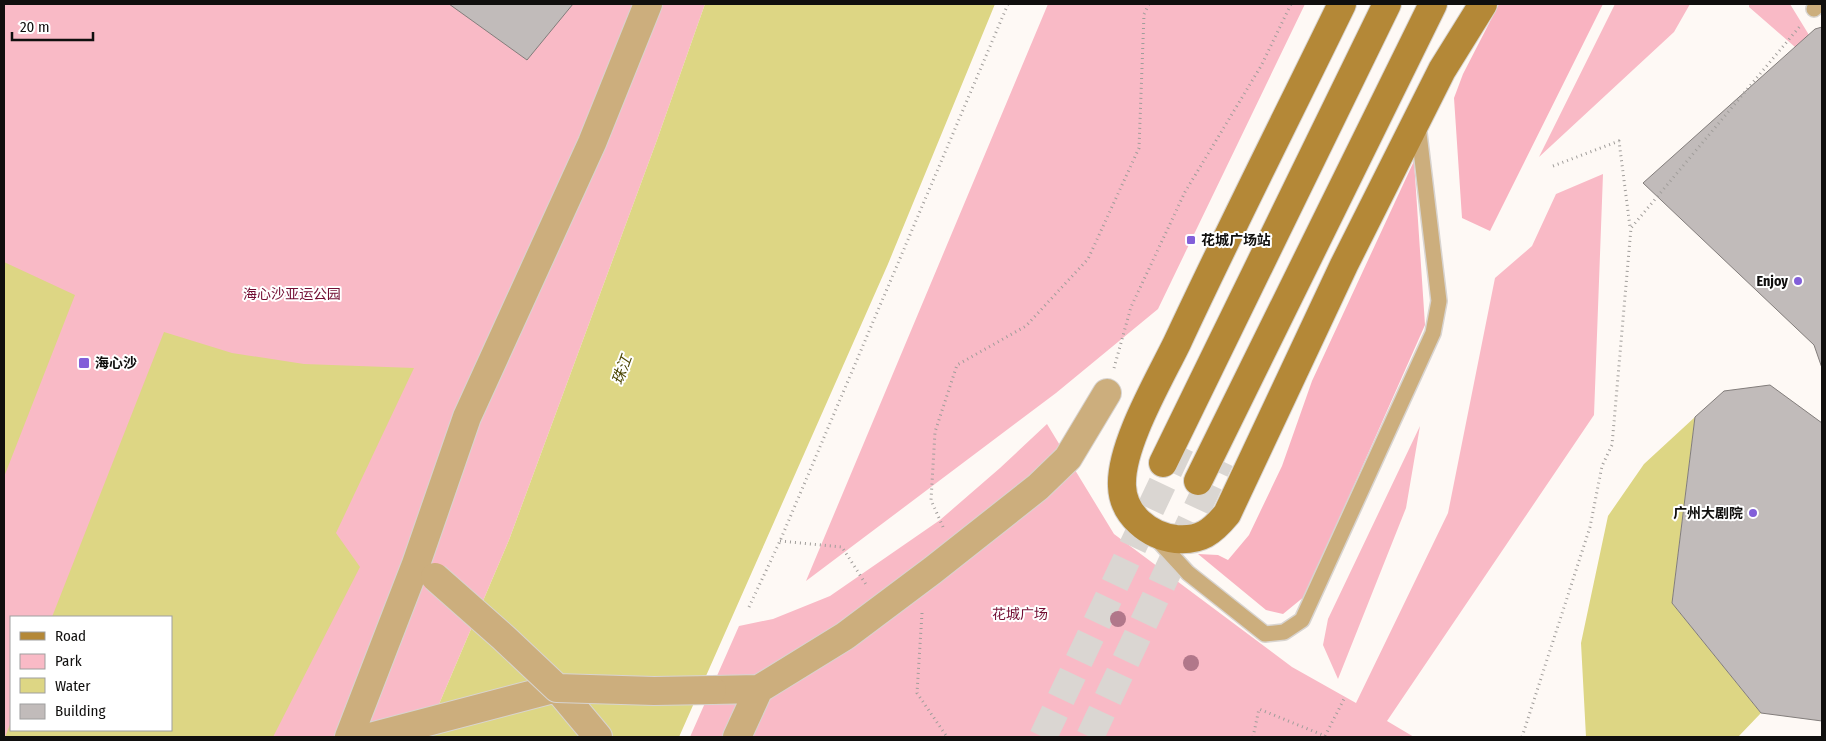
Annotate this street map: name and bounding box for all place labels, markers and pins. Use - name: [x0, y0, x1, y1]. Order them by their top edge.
- place label: 花城广场站: [1201, 232, 1271, 249]
- marker: 花城广场站: [1185, 234, 1197, 246]
- place label: Enjoy: [1757, 273, 1788, 290]
- marker: Enjoy: [1792, 275, 1804, 287]
- place label: 海心沙: [95, 355, 137, 372]
- marker: 海心沙: [77, 356, 91, 370]
- place label: 广州大剧院: [1673, 505, 1743, 522]
- marker: 广州大剧院: [1747, 507, 1759, 519]

